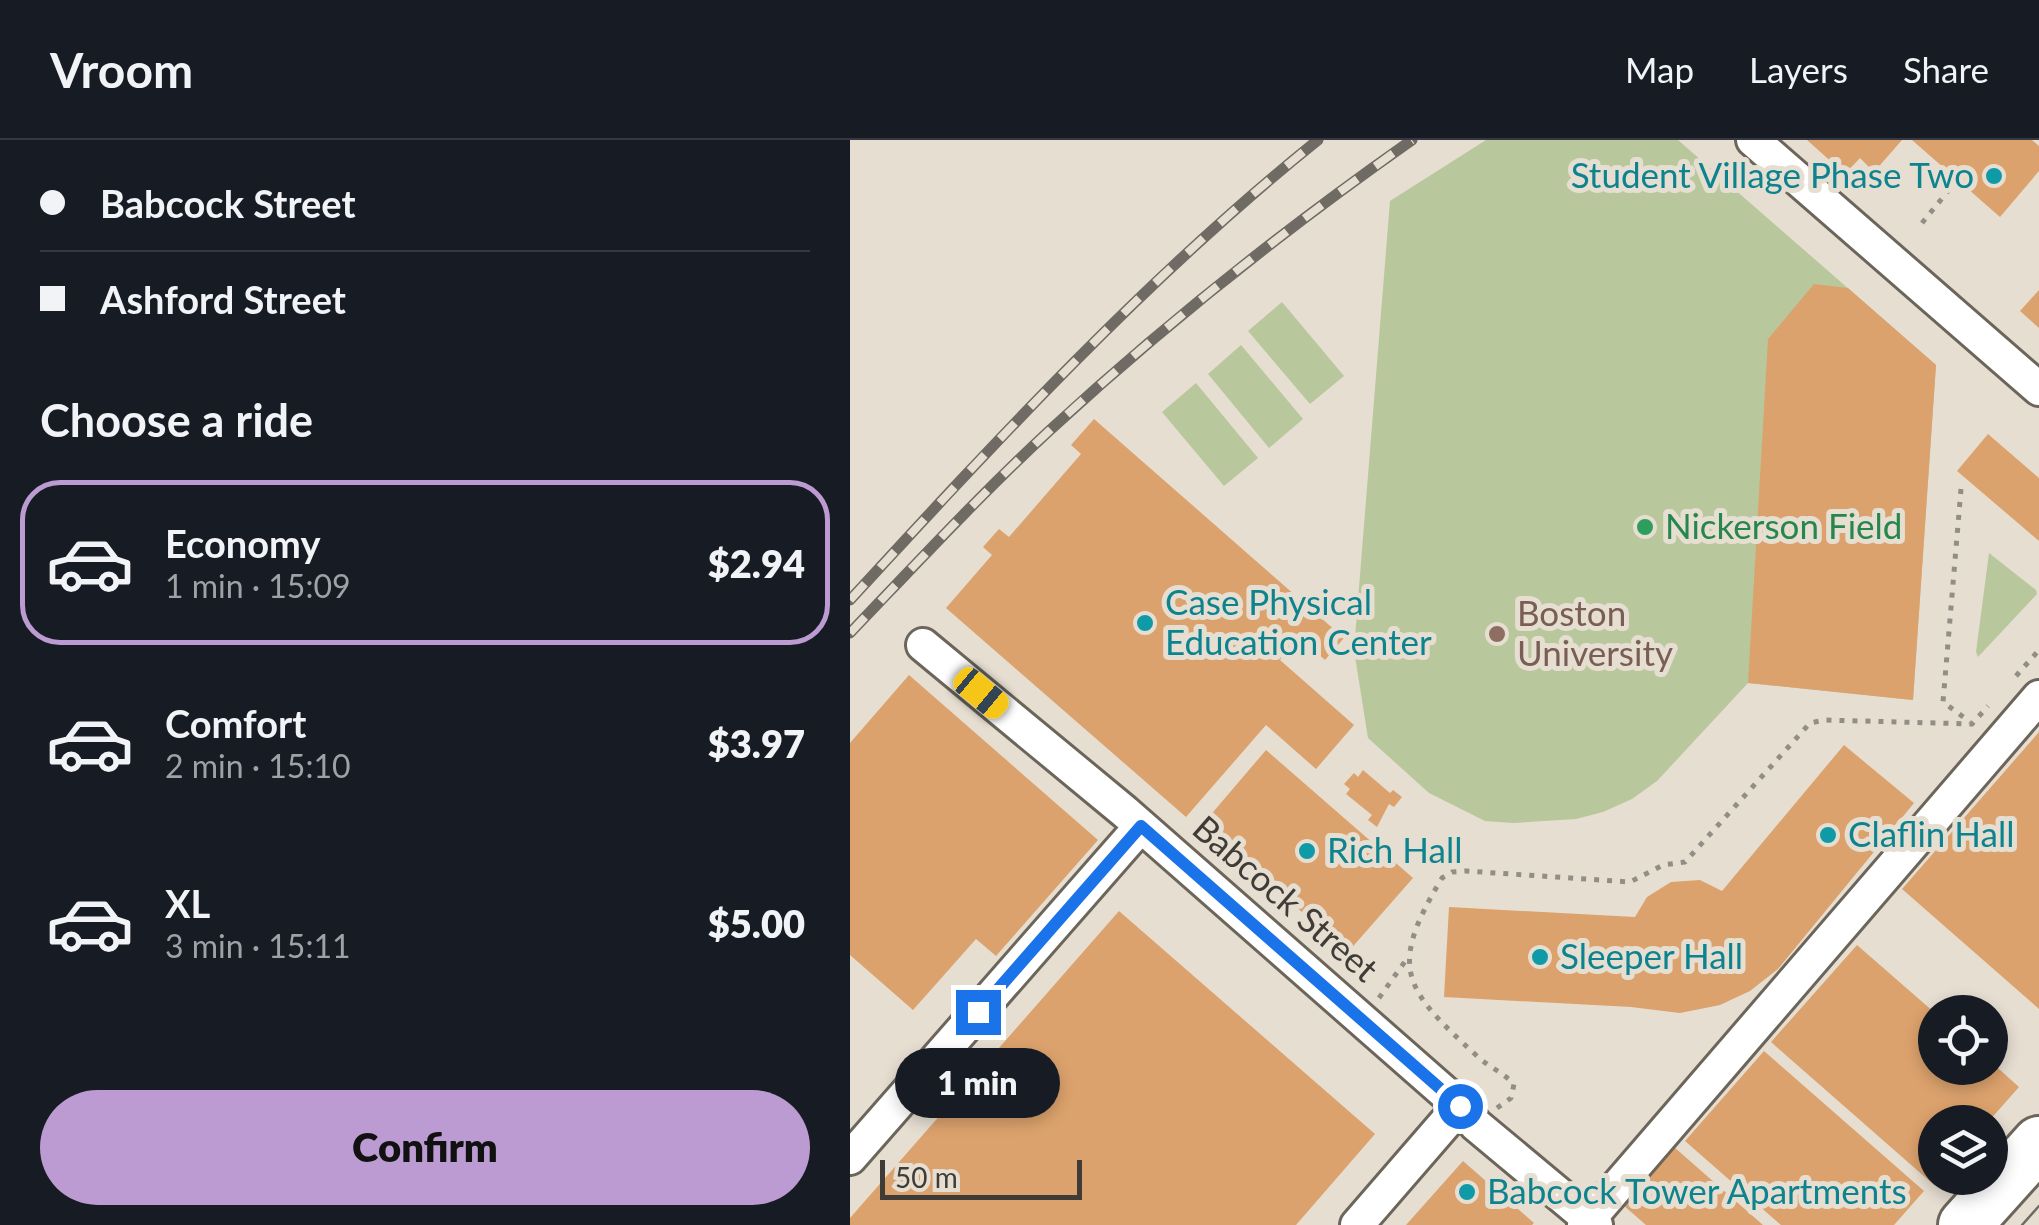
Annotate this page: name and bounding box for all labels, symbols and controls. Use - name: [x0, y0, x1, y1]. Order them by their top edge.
- text: Vroom: [50, 41, 193, 98]
- text: Map: [1625, 48, 1694, 90]
- text: Layers: [1749, 48, 1848, 90]
- text: Share: [1903, 48, 1989, 90]
- place label: Student Village Phase Two: [1571, 153, 1974, 195]
- marker: Student Village Phase Two: [1983, 165, 2005, 187]
- text: Babcock Street: [100, 180, 356, 226]
- text: Ashford Street: [100, 276, 346, 322]
- text: Choose a ride: [40, 393, 313, 447]
- place label: Nickerson Field: [1665, 504, 1902, 546]
- marker: Nickerson Field: [1634, 516, 1656, 538]
- icon: car: [45, 518, 135, 608]
- text: Economy: [165, 520, 320, 566]
- text: $2.94: [708, 540, 805, 586]
- text: 1 min · 15:09: [165, 566, 351, 605]
- place label: Case Physical Education Center: [1165, 580, 1432, 662]
- place label: Boston University: [1517, 591, 1673, 673]
- marker: Case Physical Education Center: [1134, 612, 1156, 634]
- marker: Boston University: [1486, 623, 1508, 645]
- car: [948, 662, 1014, 724]
- icon: car: [45, 698, 135, 788]
- text: Comfort: [165, 700, 306, 746]
- text: $3.97: [708, 720, 805, 766]
- text: 2 min · 15:10: [165, 746, 351, 785]
- street label: Babcock Street: [1185, 806, 1388, 989]
- place label: Claflin Hall: [1848, 812, 2014, 854]
- marker: Claflin Hall: [1817, 824, 1839, 846]
- place label: Rich Hall: [1327, 828, 1462, 870]
- marker: Rich Hall: [1296, 840, 1318, 862]
- icon: car: [45, 878, 135, 968]
- text: XL: [165, 880, 210, 926]
- text: $5.00: [708, 900, 805, 946]
- text: 3 min · 15:11: [165, 926, 351, 965]
- place label: Sleeper Hall: [1560, 934, 1743, 976]
- marker: Sleeper Hall: [1529, 946, 1551, 968]
- route end: [956, 990, 1001, 1035]
- map controls: [1918, 995, 2008, 1195]
- button: locate: [1918, 995, 2008, 1085]
- callout: 1 min: [896, 1047, 1060, 1117]
- text: 1 min: [938, 1063, 1017, 1102]
- route start: [1438, 1084, 1483, 1129]
- button: Confirm: [40, 1090, 810, 1205]
- button: layers: [1918, 1105, 2008, 1195]
- scale bar: [880, 1155, 1082, 1200]
- text: 50 m: [895, 1160, 958, 1194]
- place label: Babcock Tower Apartments: [1487, 1169, 1907, 1211]
- marker: Babcock Tower Apartments: [1456, 1181, 1478, 1203]

